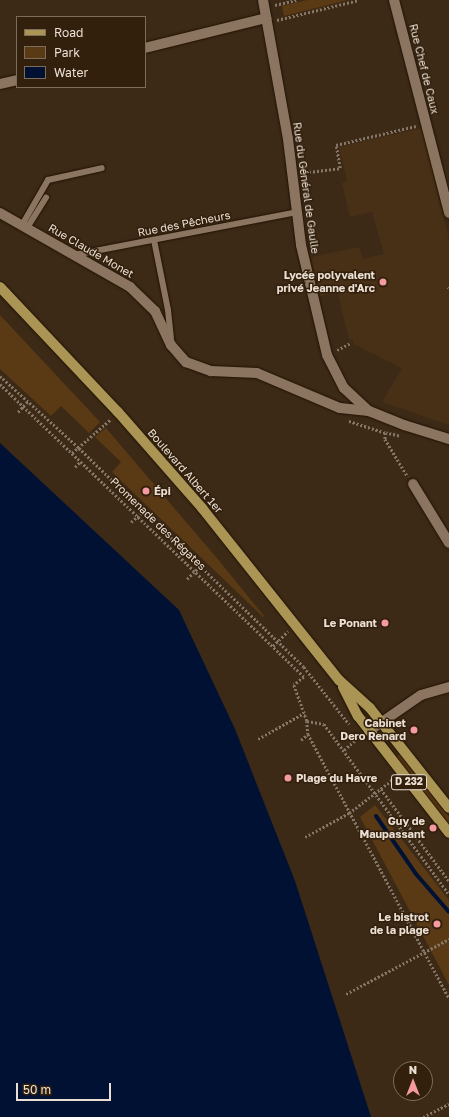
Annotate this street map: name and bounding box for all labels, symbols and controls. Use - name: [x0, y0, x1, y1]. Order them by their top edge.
- legend: [16, 16, 146, 88]
- street label: Rue Chef de Caux: [406, 22, 442, 116]
- text: Road: [54, 25, 83, 40]
- text: Park: [54, 45, 80, 60]
- text: Water: [54, 65, 88, 80]
- street label: Rue du Général de Gaulle: [290, 121, 322, 255]
- street label: Rue des Pêcheurs: [137, 209, 231, 239]
- street label: Rue Claude Monet: [46, 221, 136, 281]
- place label: Lycée polyvalent privé Jeanne d'Arc: [277, 269, 375, 295]
- marker: Lycée polyvalent privé Jeanne d'Arc: [378, 277, 388, 287]
- street label: Boulevard Albert 1er: [145, 426, 225, 516]
- street label: Promenade des Régates: [107, 475, 209, 573]
- place label: Épi: [154, 484, 171, 498]
- marker: Épi: [141, 486, 151, 496]
- place label: Le Ponant: [324, 616, 377, 630]
- marker: Le Ponant: [380, 618, 390, 628]
- place label: Cabinet Dero Renard: [340, 717, 406, 743]
- marker: Cabinet Dero Renard: [409, 725, 419, 735]
- place label: Plage du Havre: [296, 771, 377, 785]
- marker: Plage du Havre: [283, 773, 293, 783]
- road number: D 232: [391, 774, 427, 790]
- place label: Guy de Maupassant: [359, 815, 425, 841]
- marker: Guy de Maupassant: [428, 823, 438, 833]
- place label: Le bistrot de la plage: [370, 911, 429, 937]
- marker: Le bistrot de la plage: [432, 919, 442, 929]
- north arrow: [393, 1061, 433, 1101]
- text: N: [409, 1063, 417, 1076]
- scale bar: [18, 1075, 113, 1101]
- text: 50 m: [23, 1082, 51, 1097]

